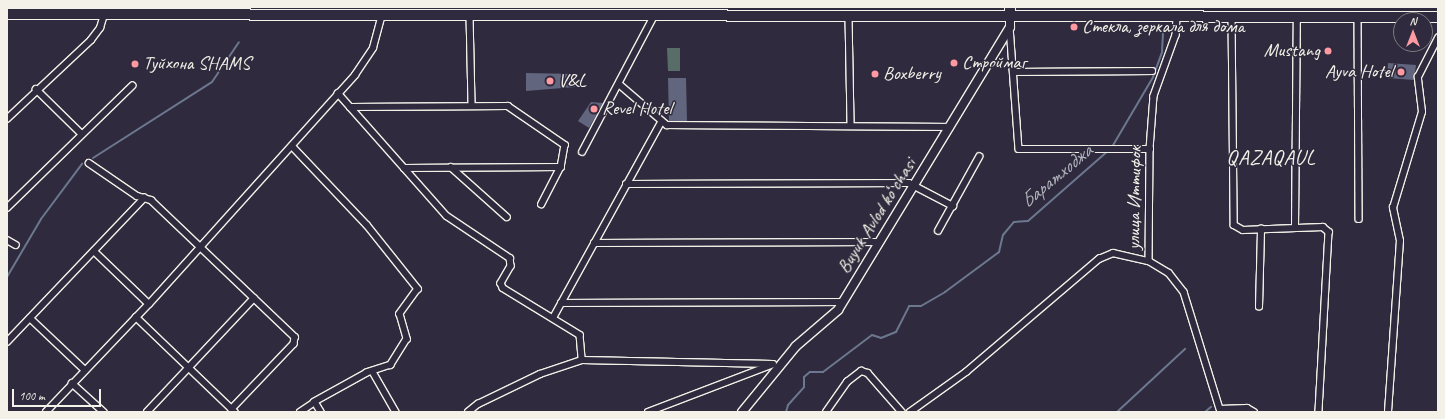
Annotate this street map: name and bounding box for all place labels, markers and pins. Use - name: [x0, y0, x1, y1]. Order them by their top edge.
- place label: Стекла, зеркала для дома: [1082, 16, 1244, 38]
- marker: Стекла, зеркала для дома: [1069, 22, 1079, 32]
- place label: Mustang: [1264, 40, 1320, 62]
- marker: Mustang: [1323, 46, 1333, 56]
- place label: Строймаг: [962, 52, 1026, 74]
- place label: Туйхона SHAMS: [143, 53, 250, 75]
- marker: Строймаг: [949, 58, 959, 68]
- marker: Туйхона SHAMS: [130, 59, 140, 69]
- place label: Ayva Hotel: [1325, 61, 1393, 83]
- place label: Boxberry: [883, 63, 941, 85]
- marker: Ayva Hotel: [1396, 67, 1406, 77]
- marker: Boxberry: [870, 69, 880, 79]
- place label: V&L: [558, 70, 586, 92]
- marker: V&L: [545, 76, 555, 86]
- place label: Revel Hotel: [602, 98, 672, 120]
- marker: Revel Hotel: [589, 104, 599, 114]

